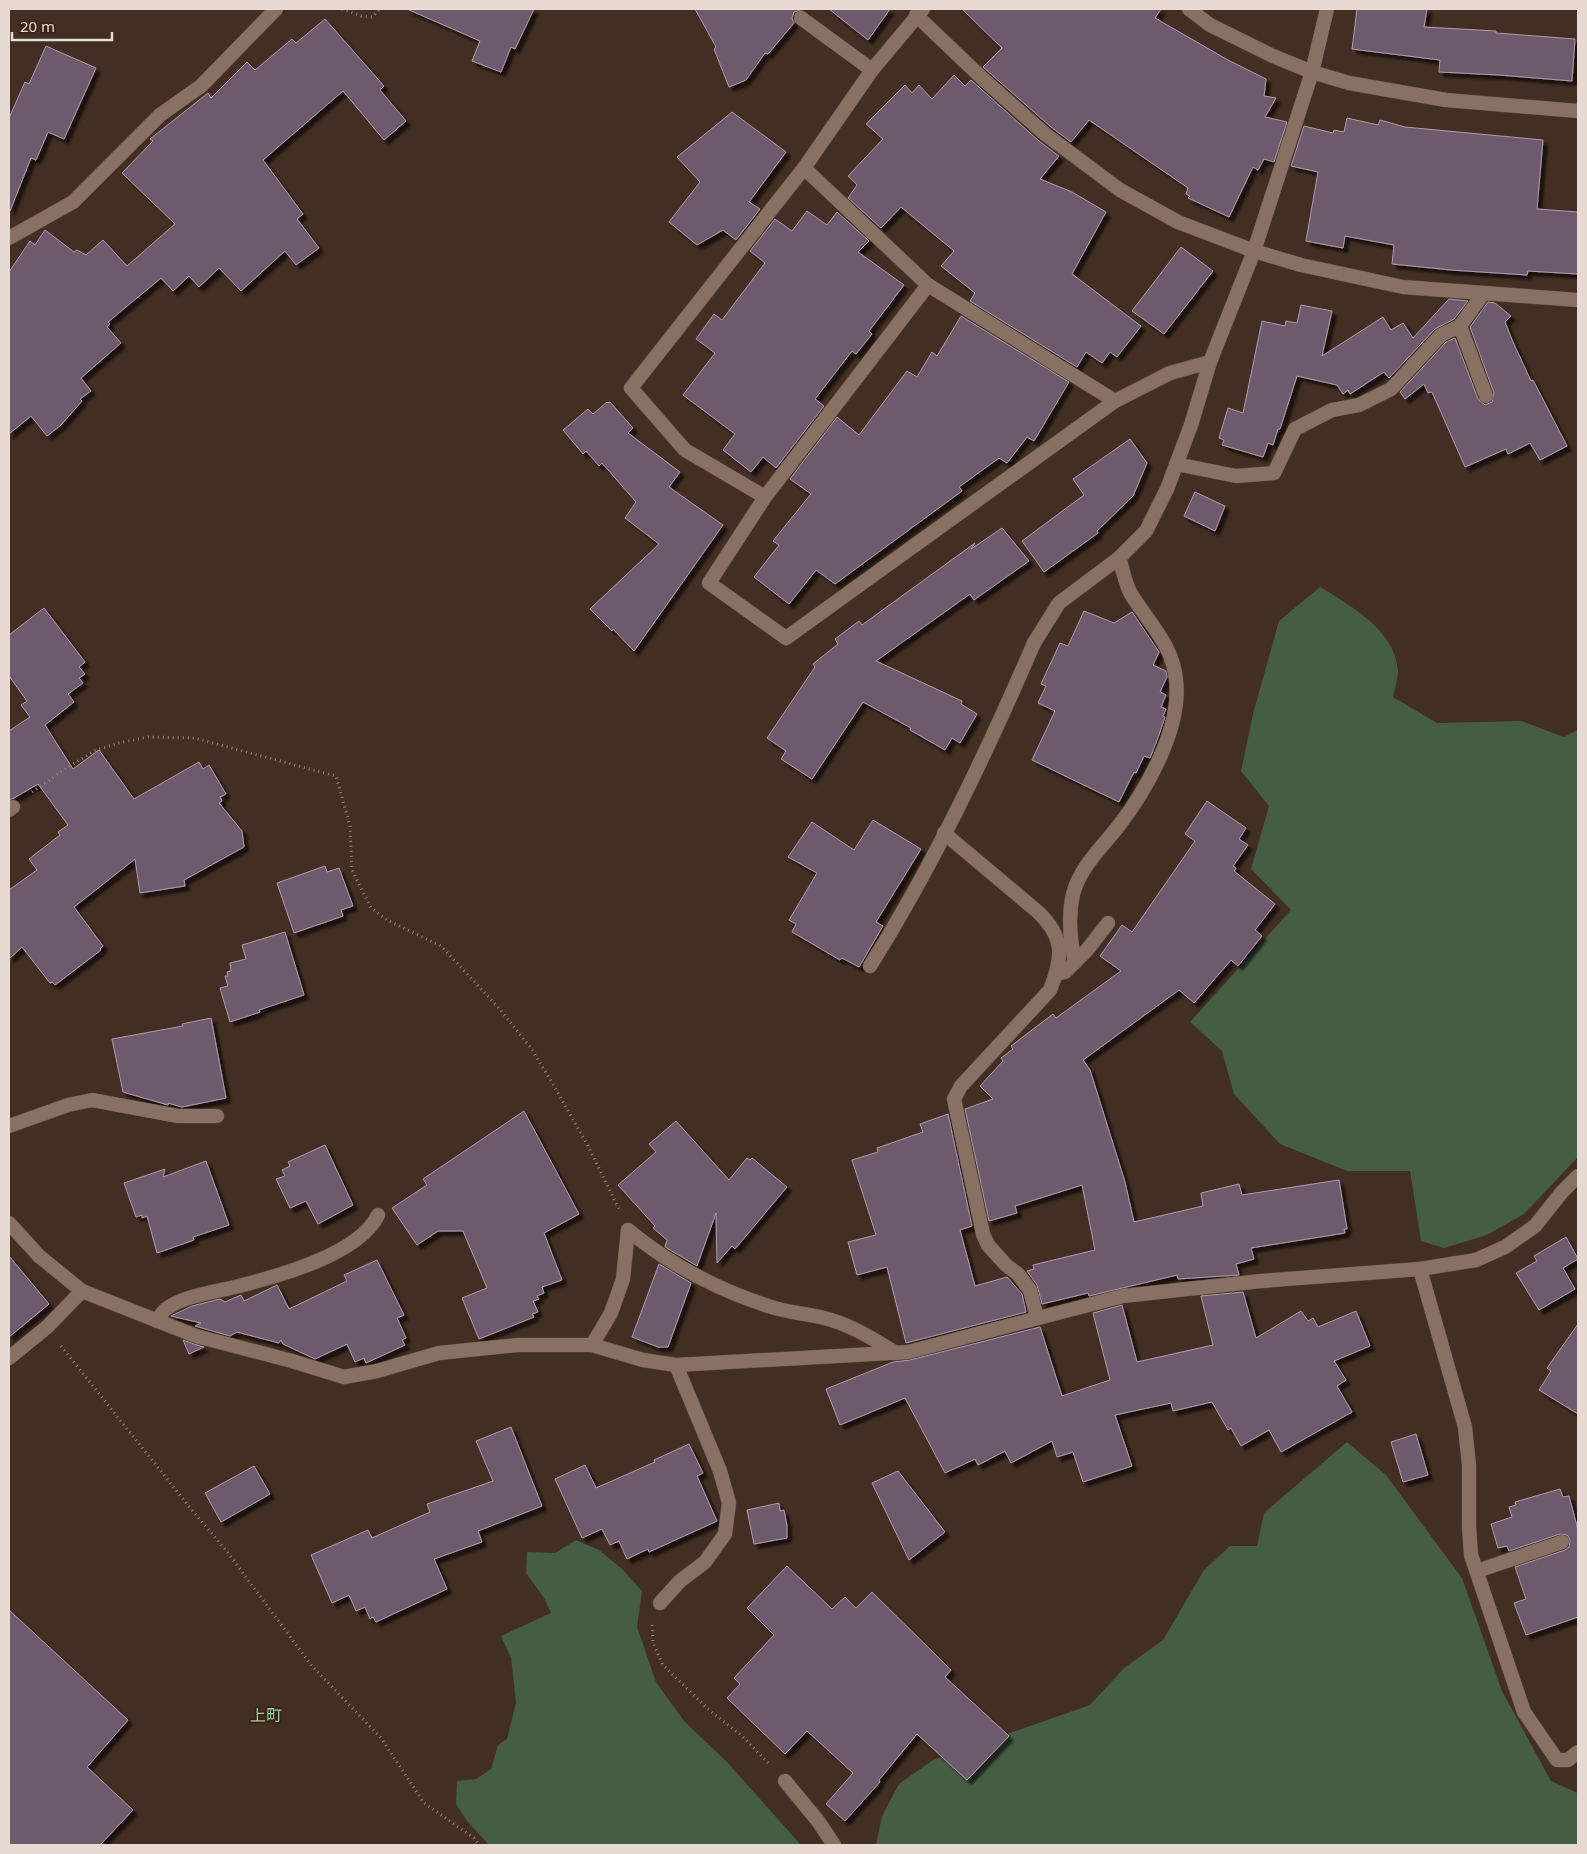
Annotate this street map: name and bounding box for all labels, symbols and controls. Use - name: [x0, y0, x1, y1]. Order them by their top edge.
- scale bar: [12, 10, 112, 42]
- text: 20 m: [20, 16, 55, 36]
- district label: 上町: [250, 1704, 282, 1726]

